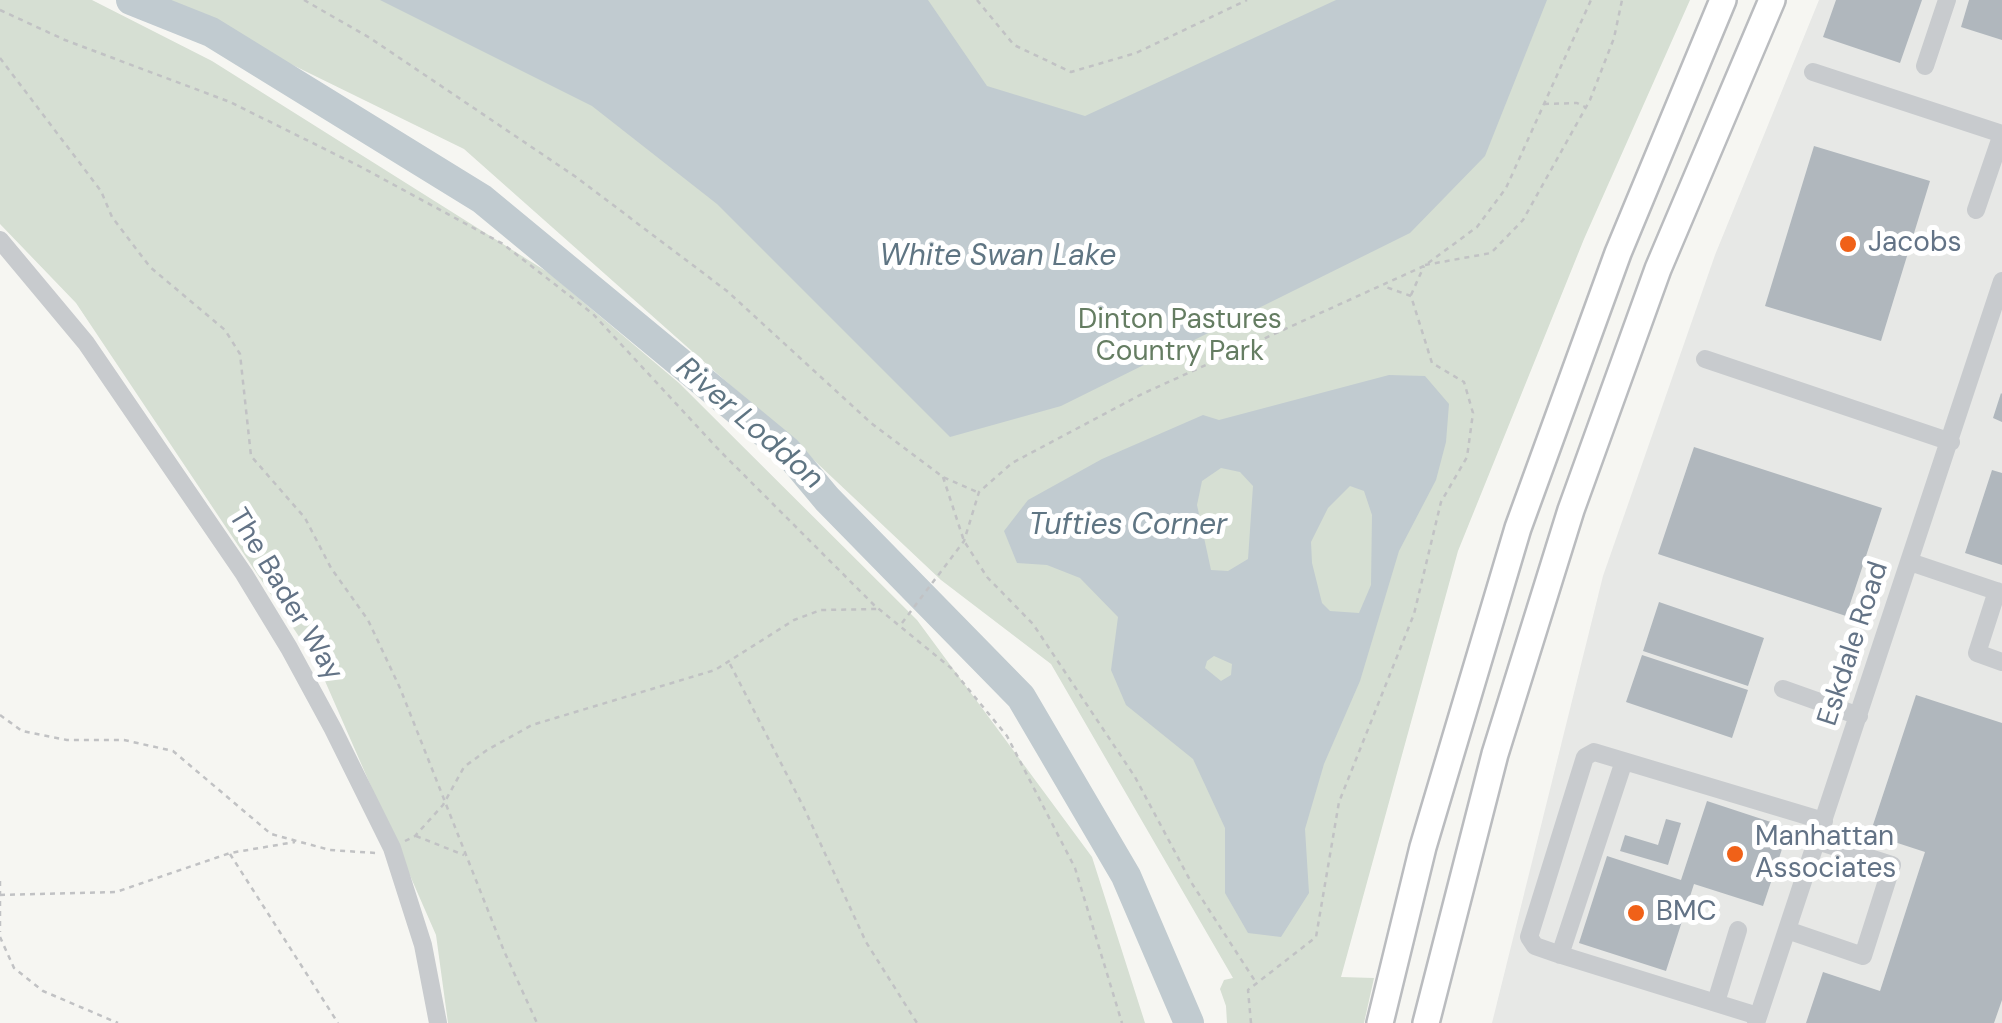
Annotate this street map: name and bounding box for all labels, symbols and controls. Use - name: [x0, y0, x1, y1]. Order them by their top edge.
- place label: Jacobs: [1868, 227, 1961, 261]
- marker: Jacobs: [1837, 233, 1859, 255]
- water label: White Swan Lake: [880, 239, 1116, 275]
- park label: Dinton Pastures Country Park: [1078, 304, 1282, 370]
- water label: River Loddon: [668, 350, 830, 498]
- street label: The Bader Way: [220, 503, 350, 687]
- water label: Tufties Corner: [1029, 508, 1227, 544]
- street label: Eskdale Road: [1812, 558, 1896, 730]
- place label: Manhattan Associates: [1755, 821, 1896, 887]
- marker: Manhattan Associates: [1724, 843, 1746, 865]
- place label: BMC: [1656, 896, 1717, 930]
- marker: BMC: [1625, 902, 1647, 924]

